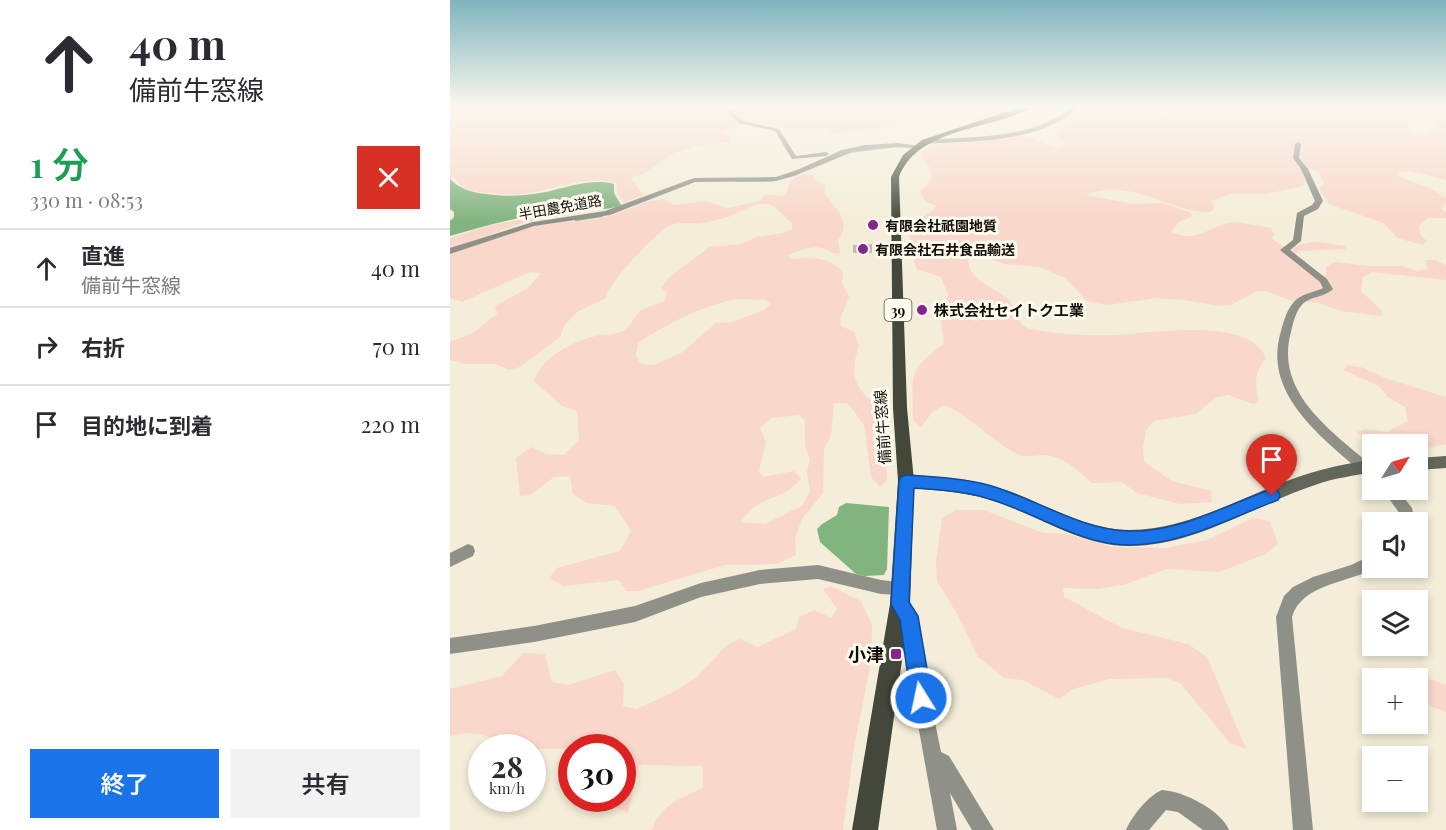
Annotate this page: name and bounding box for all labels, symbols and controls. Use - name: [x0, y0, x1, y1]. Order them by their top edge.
- text: 40 m: [129, 15, 226, 71]
- icon: ahead: [30, 24, 108, 102]
- text: 備前牛窓線: [129, 71, 264, 107]
- text: 1 分: [30, 139, 88, 187]
- button: close: [357, 146, 420, 209]
- text: 330 m · 08:53: [30, 186, 143, 213]
- street label: 半田農免道路: [517, 190, 603, 224]
- place label: 有限会社祇園地質: [885, 216, 997, 235]
- marker: 有限会社祇園地質: [866, 218, 880, 232]
- text: 直進: [81, 240, 125, 270]
- place label: 有限会社石井食品輸送: [875, 240, 1015, 259]
- marker: 有限会社石井食品輸送: [856, 242, 870, 256]
- icon: ahead: [30, 252, 63, 285]
- text: 40 m: [371, 253, 420, 283]
- text: 備前牛窓線: [81, 271, 181, 298]
- road number: 39: [884, 299, 912, 321]
- place label: 株式会社セイトク工業: [934, 300, 1084, 320]
- marker: 株式会社セイトク工業: [915, 303, 929, 317]
- icon: right: [30, 330, 63, 363]
- text: 70 m: [373, 331, 420, 361]
- text: 右折: [81, 332, 125, 362]
- street label: 備前牛窓線: [869, 389, 895, 465]
- icon: arrive: [30, 408, 63, 441]
- text: 220 m: [361, 409, 420, 439]
- text: 目的地に到着: [81, 410, 213, 440]
- pin: [1246, 434, 1297, 496]
- north arrow: [1362, 434, 1428, 500]
- map controls: [1362, 434, 1428, 812]
- icon: arrive: [1255, 443, 1288, 476]
- button: sound: [1362, 512, 1428, 578]
- button: layers: [1362, 590, 1428, 656]
- place label: 小津: [848, 642, 884, 666]
- marker: 小津: [889, 647, 903, 661]
- position arrow: [889, 666, 953, 730]
- button: +: [1362, 668, 1428, 734]
- speed limit sign: 30: [558, 734, 636, 812]
- text: 28: [491, 746, 523, 786]
- button: −: [1362, 746, 1428, 812]
- button: 終了: [30, 749, 219, 818]
- button: 共有: [231, 749, 420, 818]
- text: km/h: [489, 778, 525, 798]

